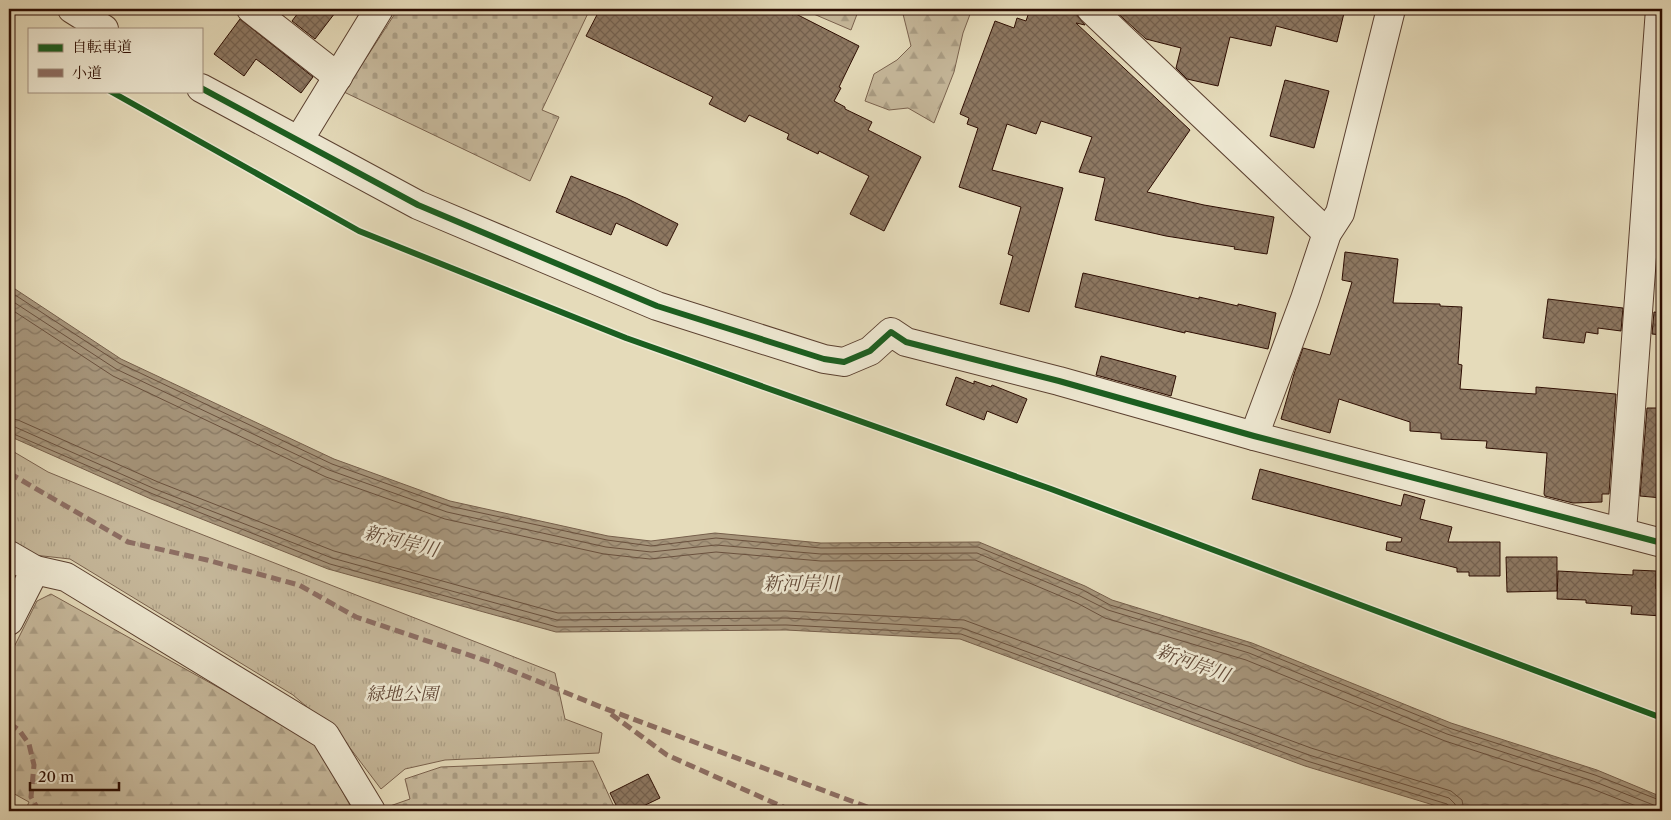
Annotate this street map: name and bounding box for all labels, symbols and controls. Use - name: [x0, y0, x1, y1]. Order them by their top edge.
- legend: [28, 28, 202, 92]
- text: 自転車道: [72, 37, 132, 56]
- text: 小道: [72, 63, 102, 82]
- water label: 新河岸川: [361, 521, 443, 562]
- water label: 新河岸川: [763, 572, 841, 595]
- water label: 新河岸川: [1153, 639, 1235, 687]
- park label: 緑地公園: [366, 683, 441, 705]
- scale bar: [30, 760, 119, 792]
- text: 20 m: [38, 767, 74, 786]

